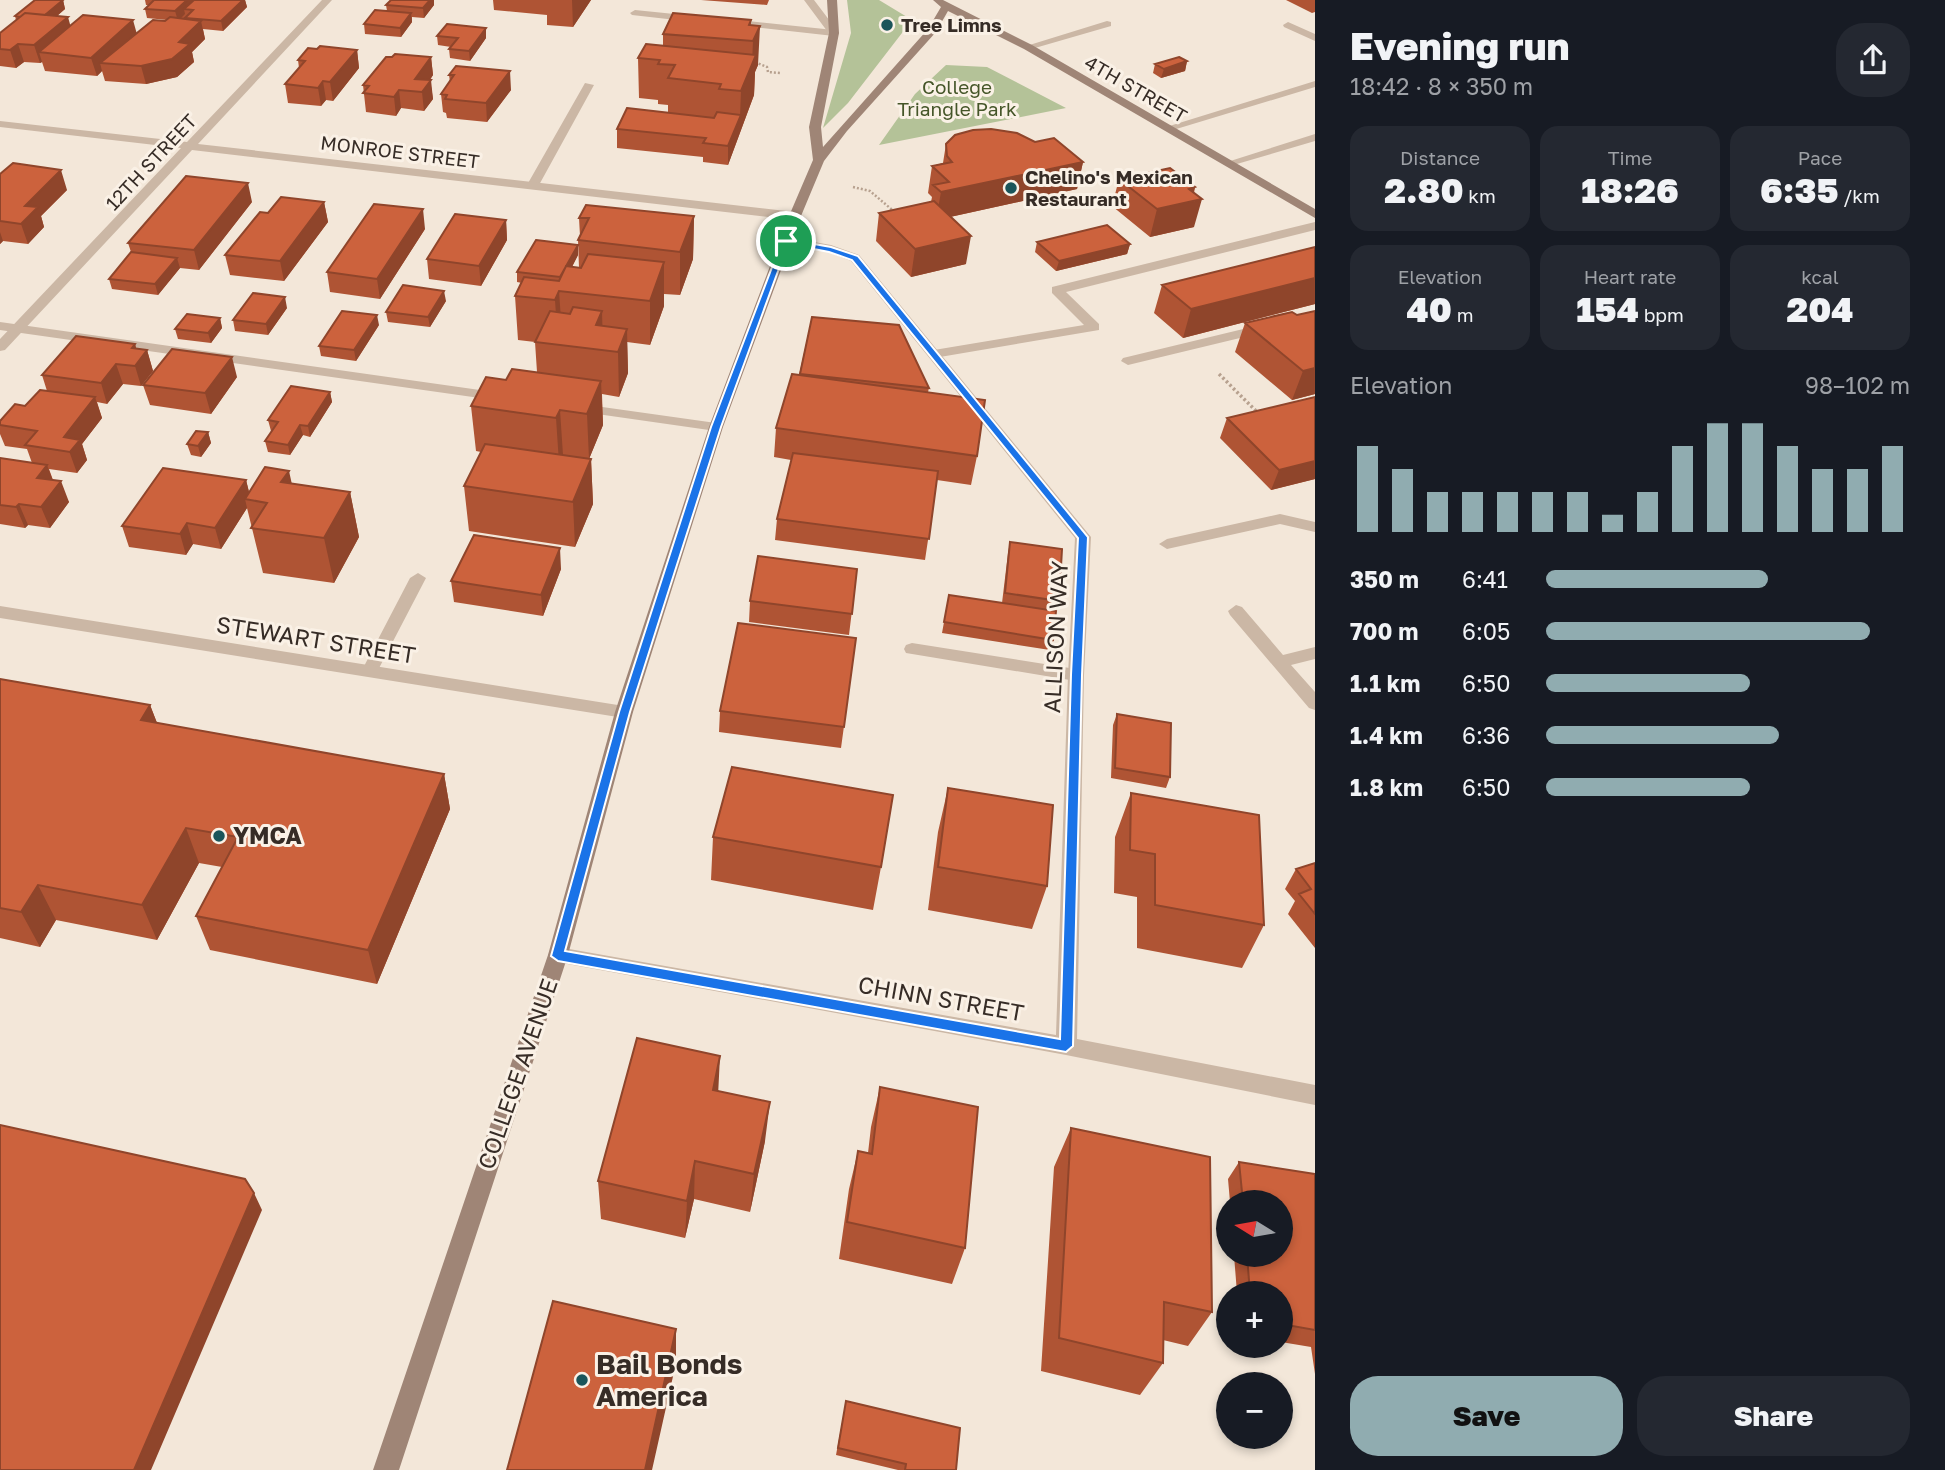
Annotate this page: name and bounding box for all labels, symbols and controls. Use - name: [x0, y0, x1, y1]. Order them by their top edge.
- place label: Tree Limns: [901, 13, 1002, 36]
- marker: Tree Limns: [879, 17, 895, 33]
- text: Evening run: [1350, 23, 1569, 68]
- button: share: [1836, 23, 1910, 97]
- street label: 4TH STREET: [1081, 50, 1192, 127]
- text: 18:42 · 8 × 350 m: [1350, 72, 1533, 100]
- park label: College Triangle Park: [897, 75, 1017, 120]
- street label: 12TH STREET: [100, 109, 201, 214]
- street label: MONROE STREET: [319, 130, 481, 173]
- text: Distance: [1400, 146, 1480, 169]
- text: Time: [1608, 146, 1652, 169]
- text: Pace: [1798, 146, 1842, 169]
- place label: Chelino's Mexican Restaurant: [1025, 165, 1193, 210]
- text: 2.80: [1384, 169, 1463, 211]
- text: 18:26: [1581, 169, 1679, 211]
- text: 6:35: [1760, 169, 1838, 211]
- marker: Chelino's Mexican Restaurant: [1003, 180, 1019, 196]
- text: km: [1463, 184, 1496, 207]
- text: /km: [1838, 184, 1880, 207]
- pin: [756, 211, 816, 271]
- icon: arrive: [767, 222, 805, 260]
- text: Elevation: [1398, 265, 1482, 288]
- text: Heart rate: [1584, 265, 1676, 288]
- text: kcal: [1801, 265, 1839, 288]
- text: 40: [1407, 288, 1452, 330]
- text: 154: [1576, 288, 1639, 330]
- text: 204: [1786, 288, 1854, 330]
- text: m: [1452, 303, 1473, 326]
- text: bpm: [1639, 303, 1684, 326]
- text: Elevation: [1350, 371, 1452, 399]
- text: 98–102 m: [1805, 371, 1910, 399]
- street label: ALLISON WAY: [1037, 560, 1073, 714]
- text: 350 m: [1350, 565, 1419, 593]
- text: 6:41: [1462, 565, 1508, 593]
- street label: STEWART STREET: [215, 609, 418, 669]
- text: 700 m: [1350, 617, 1418, 645]
- text: 6:05: [1462, 617, 1510, 645]
- text: 1.1 km: [1350, 669, 1420, 697]
- text: 6:50: [1462, 669, 1510, 697]
- text: 1.4 km: [1350, 721, 1423, 749]
- text: 6:36: [1462, 721, 1510, 749]
- text: 1.8 km: [1350, 773, 1423, 801]
- text: 6:50: [1462, 773, 1510, 801]
- place label: YMCA: [233, 821, 302, 849]
- marker: YMCA: [211, 828, 227, 844]
- street label: CHINN STREET: [856, 970, 1026, 1026]
- street label: COLLEGE AVENUE: [471, 975, 563, 1173]
- north arrow: [1216, 1190, 1293, 1267]
- map controls: [1216, 1190, 1293, 1449]
- button: +: [1216, 1281, 1293, 1358]
- place label: Bail Bonds America: [596, 1347, 742, 1412]
- marker: Bail Bonds America: [574, 1372, 590, 1388]
- button: −: [1216, 1372, 1293, 1449]
- button: Save: [1350, 1376, 1623, 1456]
- button: Share: [1637, 1376, 1910, 1456]

